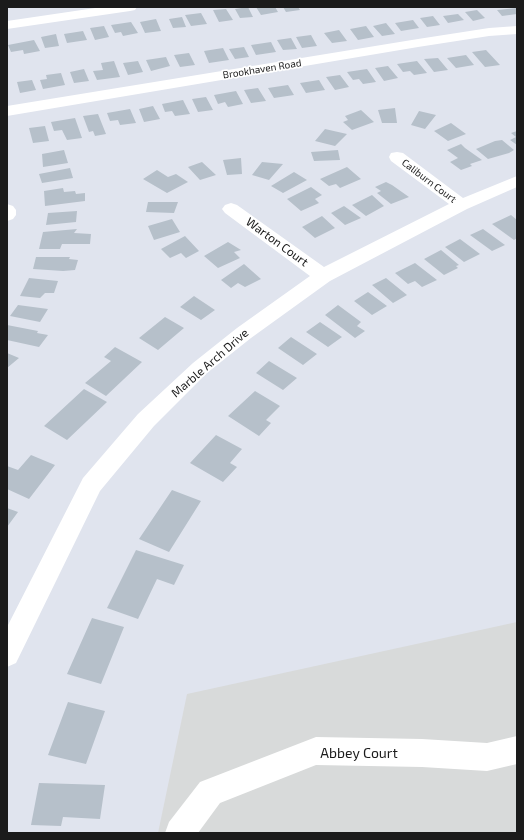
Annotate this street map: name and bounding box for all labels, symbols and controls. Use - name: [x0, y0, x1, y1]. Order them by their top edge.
- street label: Brookhaven Road: [222, 57, 302, 81]
- street label: Caliburn Court: [399, 157, 459, 205]
- street label: Warton Court: [243, 215, 311, 269]
- street label: Marble Arch Drive: [168, 326, 252, 400]
- street label: Abbey Court: [320, 745, 398, 761]

